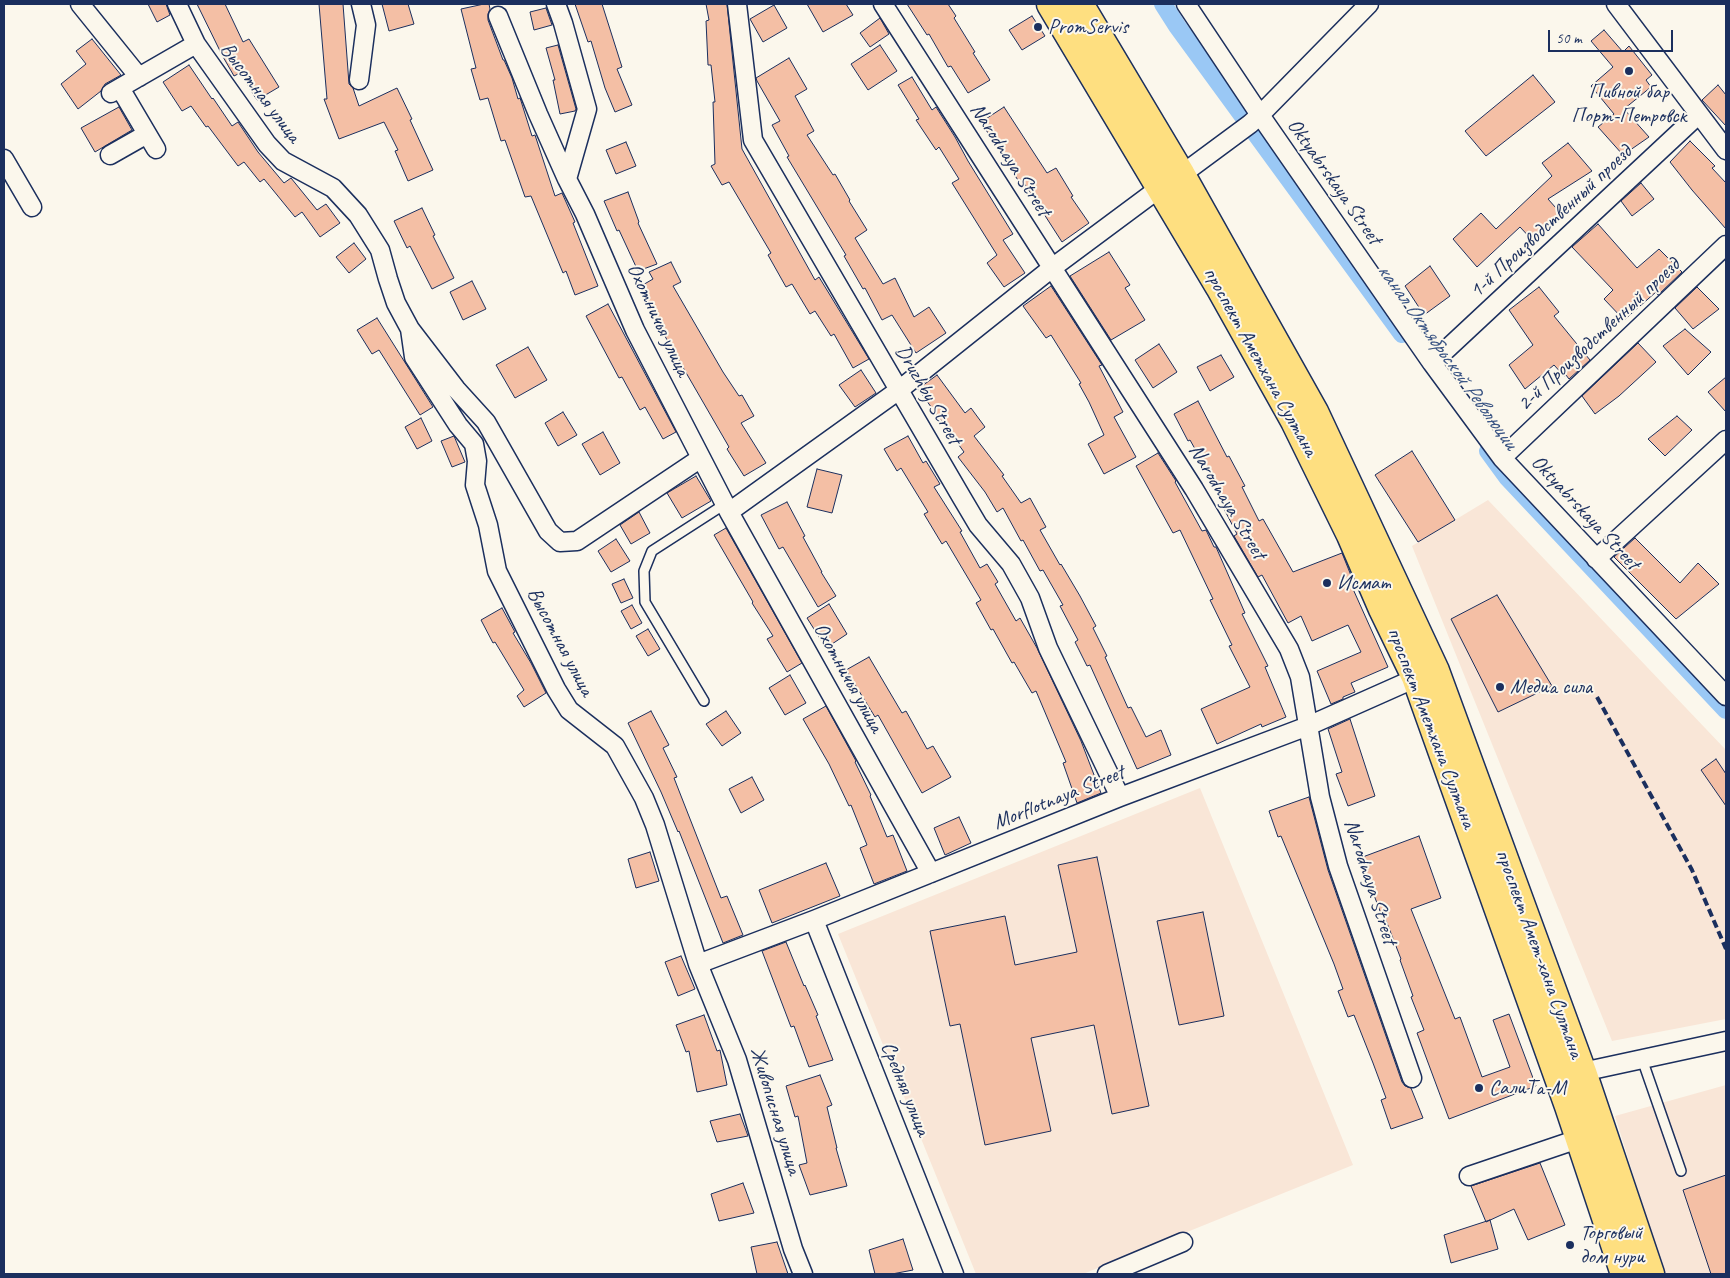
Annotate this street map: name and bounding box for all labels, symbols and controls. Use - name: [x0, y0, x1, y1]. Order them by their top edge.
- place label: PromServis: [1048, 14, 1128, 40]
- scale bar: [1550, 20, 1675, 52]
- marker: PromServis: [1032, 21, 1044, 33]
- text: 50 m: [1556, 29, 1582, 48]
- street label: Высотная улица: [214, 38, 306, 148]
- marker: Пивной бар Порт-Петровск: [1623, 65, 1635, 77]
- place label: Пивной бар Порт-Петровск: [1572, 79, 1686, 129]
- street label: Narodnaya Street: [964, 99, 1056, 221]
- street label: Oktyabrskaya Street: [1281, 114, 1387, 250]
- street label: 1-й Производственный проезд: [1465, 140, 1637, 304]
- street label: 2-й Производственный проезд: [1513, 253, 1685, 417]
- water label: канал Октябрьской Революции: [1371, 259, 1523, 455]
- street label: Охотничья улица: [621, 260, 695, 380]
- street label: проспект Аметхана Султана: [1197, 263, 1323, 461]
- street label: Druzhby Street: [889, 341, 967, 449]
- street label: Narodnaya Street: [1183, 440, 1271, 564]
- street label: Oktyabrskaya Street: [1525, 450, 1645, 576]
- place label: Исмат: [1337, 570, 1391, 596]
- marker: Исмат: [1321, 577, 1333, 589]
- street label: Высотная улица: [521, 583, 599, 701]
- street label: Охотничья улица: [807, 619, 889, 737]
- street label: проспект Аметхана Султана: [1381, 624, 1481, 832]
- place label: Медиа сила: [1510, 674, 1592, 700]
- marker: Медиа сила: [1494, 681, 1506, 693]
- street label: Morflotnaya Street: [990, 760, 1128, 836]
- street label: Narodnaya Street: [1338, 816, 1402, 948]
- street label: проспект Амет-хана Султана: [1489, 846, 1589, 1062]
- street label: Средняя улица: [875, 1038, 935, 1140]
- street label: Живописная улица: [744, 1044, 806, 1178]
- place label: СалиТа-М: [1489, 1075, 1566, 1101]
- marker: СалиТа-М: [1473, 1082, 1485, 1094]
- place label: Торговый дом нури: [1580, 1220, 1645, 1270]
- marker: Торговый дом нури: [1564, 1239, 1576, 1251]

